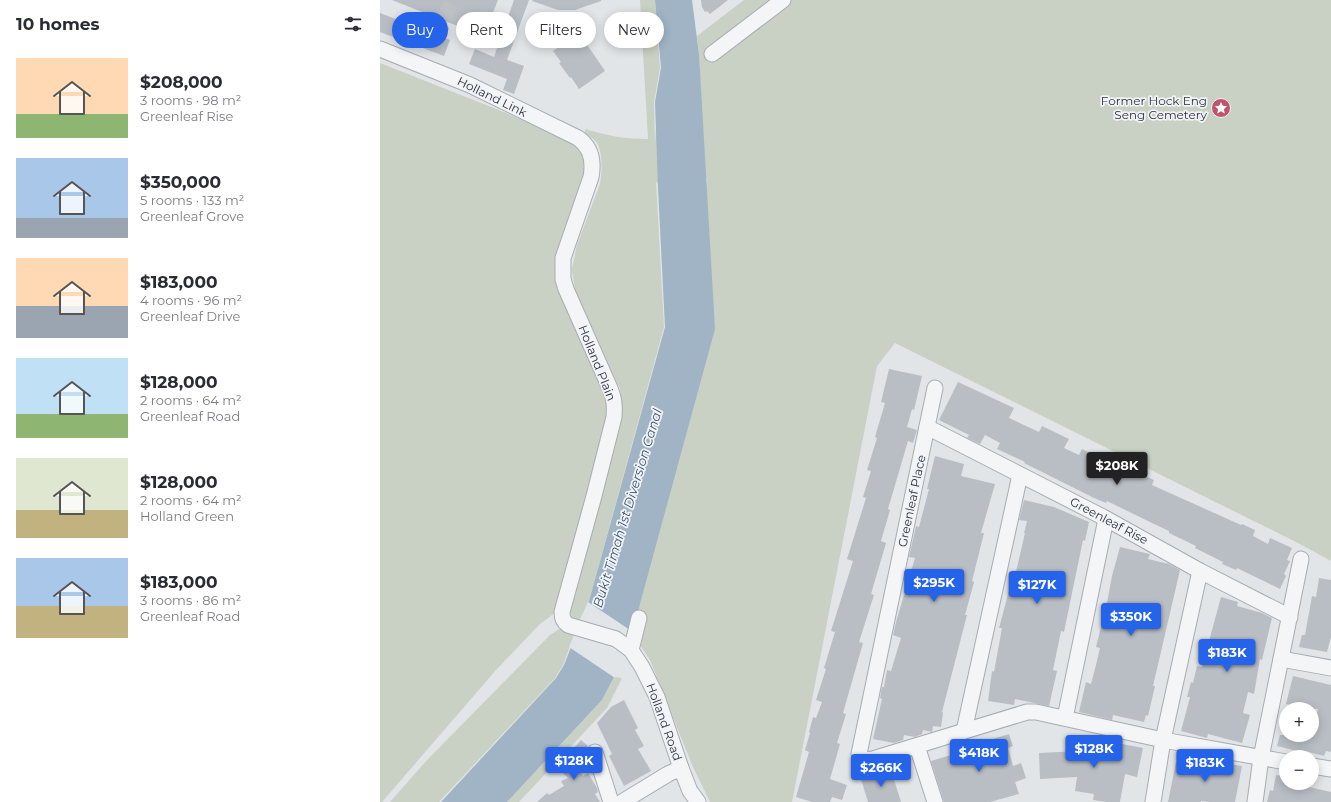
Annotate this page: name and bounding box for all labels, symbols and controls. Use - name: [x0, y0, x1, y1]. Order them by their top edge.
- chip: Buy: [392, 12, 448, 48]
- chip: Rent: [456, 12, 517, 48]
- chip: Filters: [525, 12, 596, 48]
- chip: New: [604, 12, 664, 48]
- icon: filters: [342, 13, 364, 35]
- text: 10 homes: [16, 14, 100, 34]
- text: $208,000: [140, 72, 223, 92]
- street label: Holland Link: [455, 73, 530, 120]
- icon: home: [48, 74, 96, 122]
- text: 3 rooms · 98 m²: [140, 92, 241, 108]
- place label: Former Hock Eng Seng Cemetery: [1101, 93, 1207, 122]
- place icon: Former Hock Eng Seng Cemetery: [1210, 97, 1232, 119]
- text: Greenleaf Rise: [140, 108, 233, 124]
- text: $350,000: [140, 172, 221, 192]
- icon: home: [48, 174, 96, 222]
- text: 5 rooms · 133 m²: [140, 192, 244, 208]
- text: Greenleaf Grove: [140, 208, 244, 224]
- text: $183,000: [140, 272, 217, 292]
- icon: home: [48, 274, 96, 322]
- text: 4 rooms · 96 m²: [140, 292, 242, 308]
- text: Greenleaf Drive: [140, 308, 240, 324]
- street label: Holland Plain: [575, 323, 619, 403]
- text: $128,000: [140, 372, 218, 392]
- icon: home: [48, 374, 96, 422]
- text: 2 rooms · 64 m²: [140, 392, 242, 408]
- water label: Bukit Timah 1st Diversion Canal: [589, 406, 665, 609]
- text: Greenleaf Road: [140, 408, 240, 424]
- pin: $208K: [1089, 452, 1145, 486]
- street label: Greenleaf Place: [894, 453, 929, 548]
- text: $208K: [1096, 457, 1139, 473]
- text: $128,000: [140, 472, 218, 492]
- icon: home: [48, 474, 96, 522]
- text: 2 rooms · 64 m²: [140, 492, 242, 508]
- street label: Greenleaf Rise: [1068, 494, 1151, 547]
- text: Holland Green: [140, 508, 234, 524]
- pin: $295K: [906, 569, 962, 603]
- pin: $127K: [1009, 571, 1065, 605]
- text: $183,000: [140, 572, 217, 592]
- icon: home: [48, 574, 96, 622]
- text: $295K: [913, 574, 955, 590]
- text: $127K: [1018, 576, 1056, 592]
- text: 3 rooms · 86 m²: [140, 592, 241, 608]
- pin: $350K: [1103, 603, 1159, 637]
- text: Greenleaf Road: [140, 608, 240, 624]
- text: $350K: [1110, 608, 1152, 624]
- pin: $183K: [1199, 639, 1255, 673]
- text: $183K: [1207, 644, 1247, 660]
- street label: Holland Road: [643, 681, 685, 763]
- map controls: [1279, 702, 1319, 790]
- button: +: [1279, 702, 1319, 742]
- pin: $128K: [1066, 735, 1122, 769]
- pin: $418K: [951, 739, 1007, 773]
- text: $128K: [1074, 740, 1114, 756]
- text: $418K: [959, 744, 999, 760]
- pin: $128K: [546, 747, 602, 781]
- pin: $183K: [1177, 749, 1233, 783]
- button: −: [1279, 750, 1319, 790]
- text: $128K: [554, 752, 594, 768]
- pin: $266K: [853, 754, 909, 788]
- text: $183K: [1185, 754, 1225, 770]
- text: $266K: [860, 759, 902, 775]

